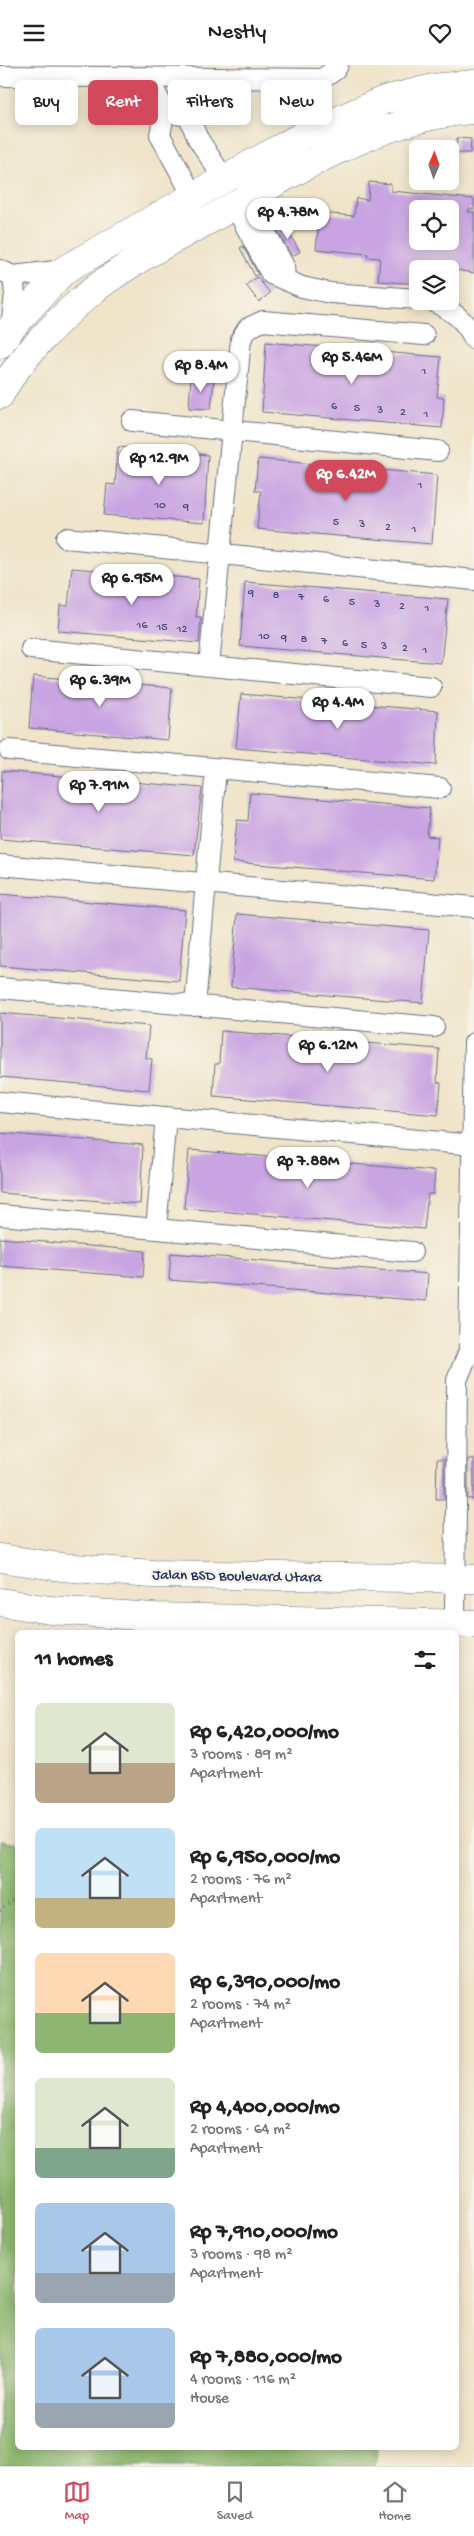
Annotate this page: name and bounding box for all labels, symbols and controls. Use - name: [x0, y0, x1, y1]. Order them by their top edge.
- icon: menu: [20, 19, 48, 47]
- icon: heart: [426, 19, 454, 47]
- text: Nestly: [208, 20, 266, 46]
- chip: Buy: [15, 80, 78, 125]
- chip: Rent: [88, 80, 158, 125]
- chip: Filters: [168, 80, 251, 125]
- chip: New: [261, 80, 332, 125]
- north arrow: [409, 140, 459, 190]
- map controls: [409, 140, 459, 310]
- pin: Rp 4.78M: [236, 197, 340, 240]
- button: locate: [409, 200, 459, 250]
- text: Rp 4.78M: [258, 204, 318, 223]
- button: layers: [409, 260, 459, 310]
- pin: Rp 5.46M: [300, 343, 404, 385]
- text: Rp 5.46M: [322, 349, 382, 368]
- pin: Rp 8.4M: [155, 351, 247, 393]
- text: Rp 8.4M: [175, 357, 227, 376]
- house number: 1: [421, 365, 427, 379]
- house number: 6: [331, 400, 338, 414]
- house number: 5: [354, 402, 360, 416]
- house number: 3: [376, 404, 383, 418]
- house number: 2: [400, 406, 406, 420]
- house number: 1: [423, 408, 429, 422]
- pin: Rp 12.9M: [107, 443, 211, 486]
- text: Rp 12.9M: [130, 450, 188, 469]
- pin: Rp 6.42M: [294, 459, 398, 502]
- text: Rp 6.42M: [316, 466, 376, 485]
- house number: 1: [417, 479, 423, 493]
- house number: 10: [153, 499, 166, 513]
- house number: 9: [182, 501, 189, 515]
- house number: 5: [333, 516, 339, 530]
- house number: 3: [358, 518, 365, 532]
- house number: 2: [385, 521, 391, 535]
- house number: 1: [411, 523, 417, 537]
- pin: Rp 6.95M: [80, 563, 184, 606]
- text: Rp 6.95M: [102, 570, 162, 589]
- house number: 9: [247, 587, 254, 601]
- house number: 8: [273, 589, 280, 603]
- house number: 7: [297, 591, 305, 605]
- house number: 6: [323, 593, 330, 607]
- house number: 5: [349, 596, 355, 610]
- house number: 3: [373, 598, 380, 612]
- house number: 2: [399, 600, 405, 614]
- house number: 1: [424, 602, 430, 616]
- house number: 16: [136, 619, 148, 633]
- house number: 15: [155, 621, 168, 635]
- house number: 12: [176, 623, 187, 637]
- house number: 10: [257, 630, 270, 644]
- house number: 9: [280, 632, 287, 646]
- house number: 8: [301, 633, 308, 647]
- house number: 7: [320, 635, 328, 649]
- house number: 6: [342, 637, 349, 651]
- house number: 5: [361, 639, 367, 653]
- house number: 3: [380, 640, 387, 654]
- house number: 2: [402, 642, 408, 656]
- house number: 1: [422, 644, 428, 658]
- pin: Rp 6.39M: [48, 665, 152, 708]
- text: Rp 6.39M: [70, 672, 130, 691]
- pin: Rp 4.4M: [292, 687, 384, 730]
- text: Rp 4.4M: [312, 694, 364, 713]
- pin: Rp 7.91M: [47, 771, 151, 813]
- text: Rp 7.91M: [70, 777, 128, 796]
- pin: Rp 6.12M: [276, 1031, 380, 1073]
- text: Rp 6.12M: [299, 1037, 357, 1056]
- pin: Rp 7.88M: [256, 1147, 360, 1189]
- text: Rp 7.88M: [277, 1153, 339, 1172]
- street label: Jalan BSD Boulevard Utara: [152, 1567, 322, 1587]
- icon: filters: [411, 1646, 439, 1674]
- text: 11 homes: [35, 1648, 113, 1673]
- text: Rp 6,420,000/mo: [190, 1721, 339, 1746]
- icon: home: [75, 1723, 135, 1783]
- text: 3 rooms · 89 m²: [190, 1746, 292, 1765]
- text: Apartment: [190, 1765, 262, 1784]
- text: Rp 6,950,000/mo: [190, 1846, 340, 1871]
- icon: home: [75, 1848, 135, 1908]
- text: 2 rooms · 76 m²: [190, 1871, 292, 1890]
- text: Apartment: [190, 1890, 262, 1909]
- text: Rp 6,390,000/mo: [190, 1971, 340, 1996]
- icon: home: [75, 1973, 135, 2033]
- text: 2 rooms · 74 m²: [190, 1996, 291, 2015]
- text: Apartment: [190, 2015, 262, 2034]
- text: Rp 4,400,000/mo: [190, 2096, 340, 2121]
- icon: home: [75, 2098, 135, 2158]
- text: 2 rooms · 64 m²: [190, 2121, 291, 2140]
- text: Apartment: [190, 2140, 262, 2159]
- text: Rp 7,910,000/mo: [190, 2221, 338, 2246]
- icon: home: [75, 2223, 135, 2283]
- text: 3 rooms · 98 m²: [190, 2246, 292, 2265]
- text: Apartment: [190, 2265, 262, 2284]
- text: Rp 7,880,000/mo: [190, 2346, 342, 2371]
- icon: home: [75, 2348, 135, 2408]
- text: 4 rooms · 116 m²: [190, 2371, 296, 2390]
- text: House: [190, 2390, 229, 2409]
- tab: Map: [63, 2478, 91, 2525]
- tab: Saved: [217, 2478, 253, 2525]
- tab: Home: [379, 2478, 411, 2525]

